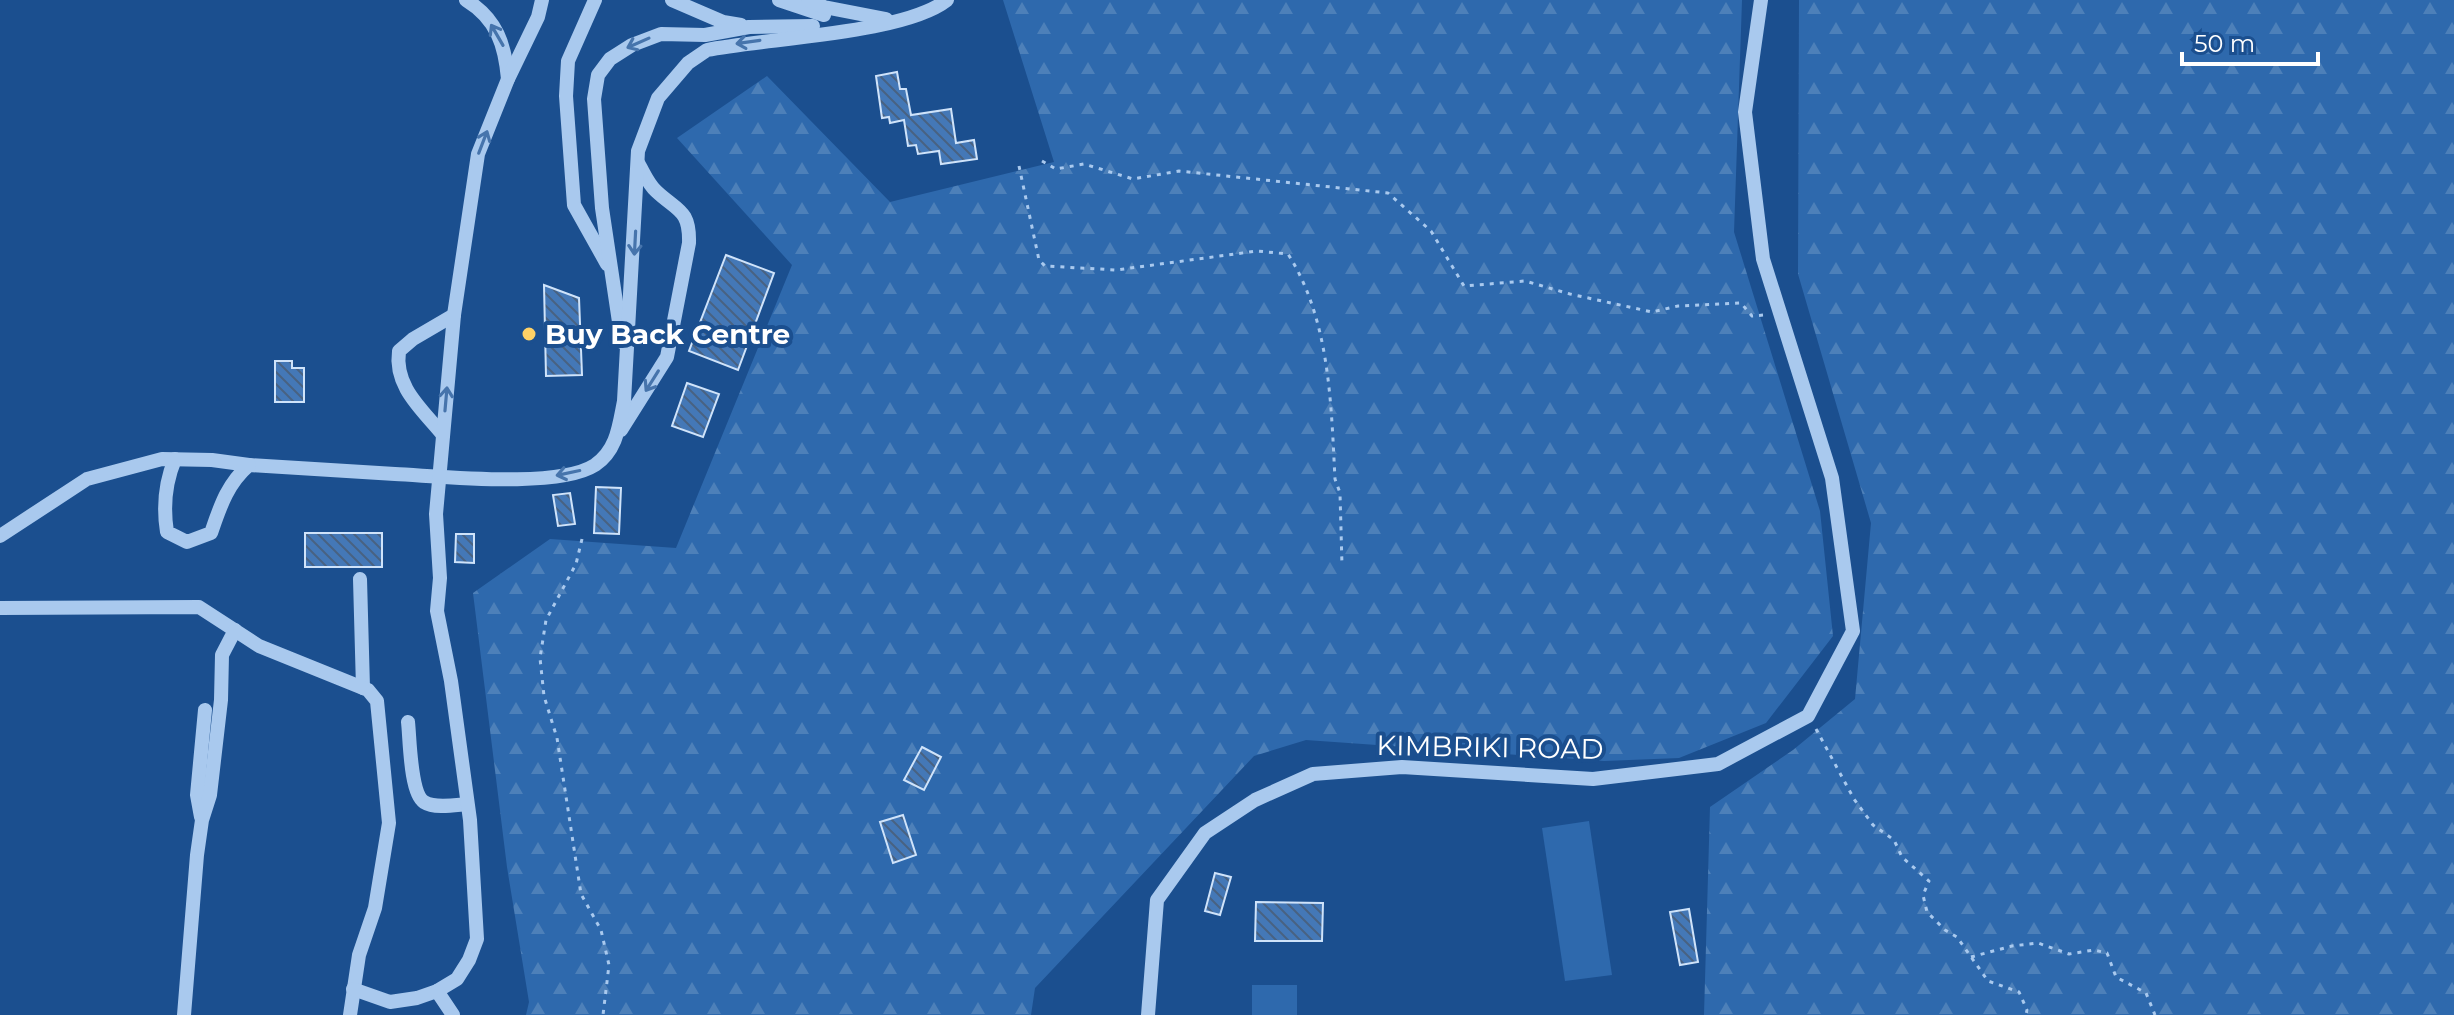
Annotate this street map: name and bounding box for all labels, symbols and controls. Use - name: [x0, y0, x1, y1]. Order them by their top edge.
- scale bar: [2182, 16, 2318, 66]
- one-way arrow: [489, 24, 505, 47]
- text: 50 m: [2194, 29, 2255, 58]
- one-way arrow: [736, 35, 762, 50]
- one-way arrow: [626, 37, 651, 52]
- one-way arrow: [477, 130, 491, 155]
- one-way arrow: [627, 229, 642, 256]
- place label: Buy Back Centre: [545, 317, 790, 351]
- marker: Buy Back Centre: [520, 325, 538, 343]
- one-way arrow: [644, 369, 660, 392]
- one-way arrow: [439, 386, 454, 413]
- one-way arrow: [555, 466, 581, 481]
- street label: KIMBRIKI ROAD: [1376, 728, 1604, 766]

